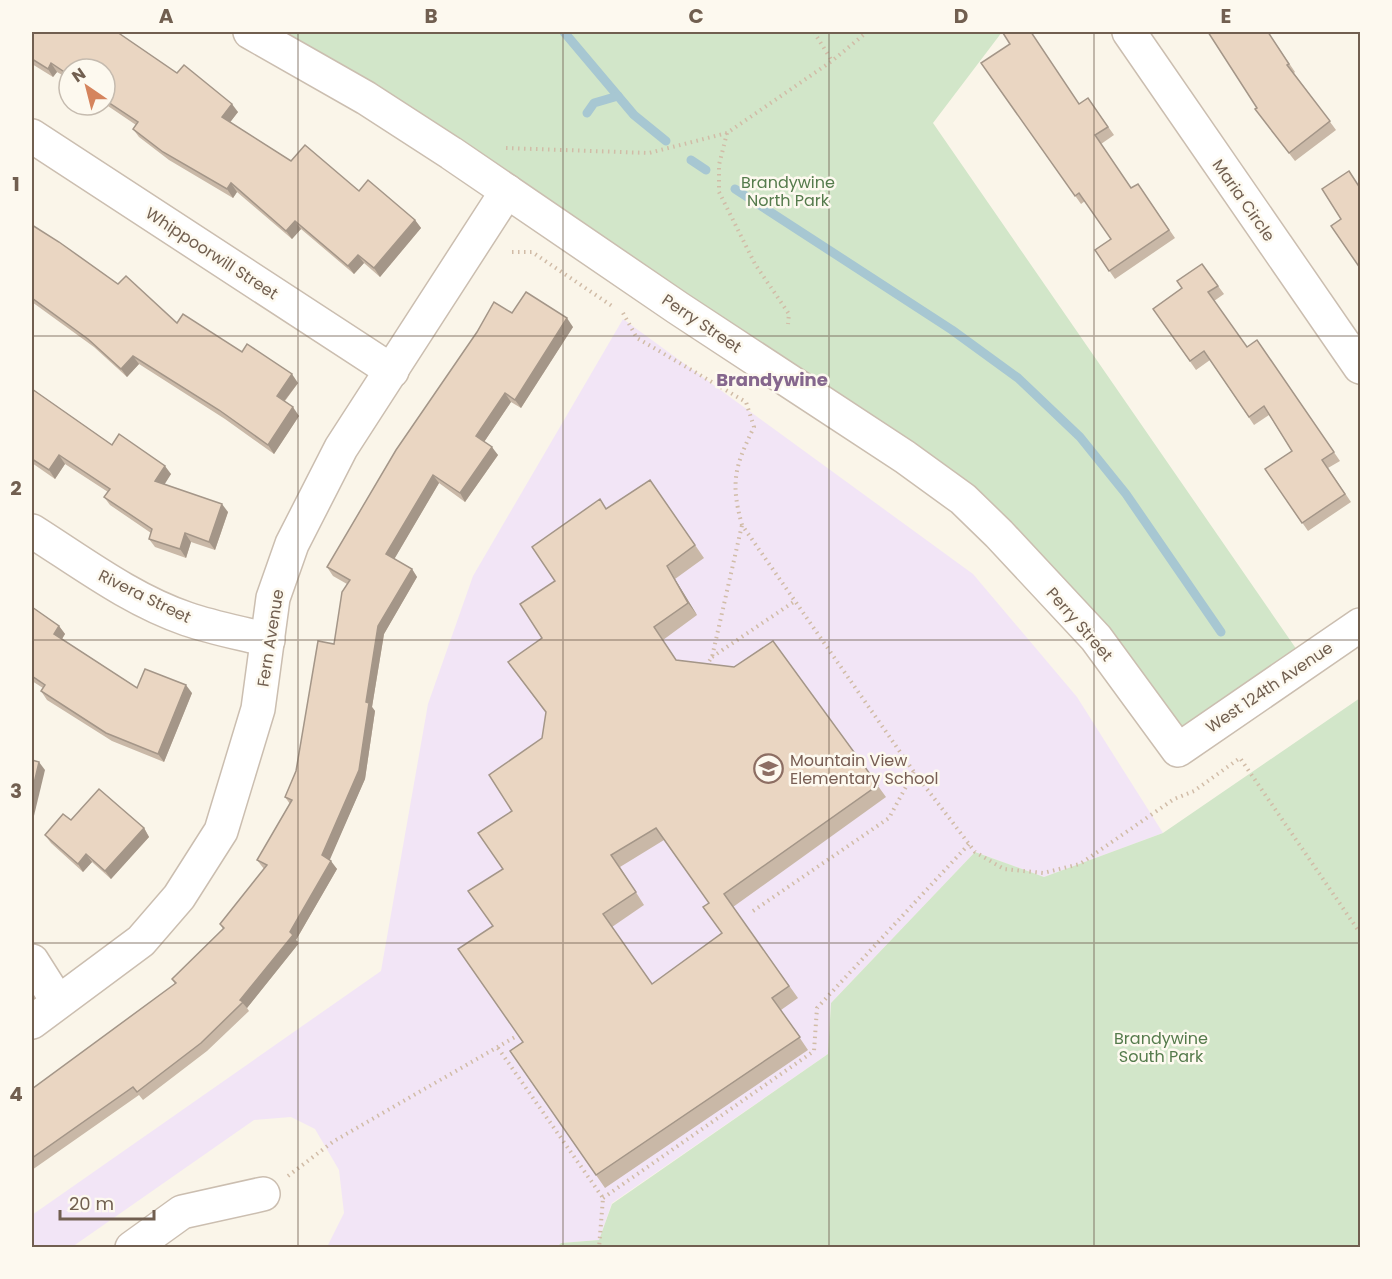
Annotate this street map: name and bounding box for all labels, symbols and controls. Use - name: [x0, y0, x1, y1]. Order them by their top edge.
- text: A: [159, 2, 174, 30]
- text: B: [424, 2, 438, 30]
- text: C: [688, 2, 704, 30]
- text: D: [954, 2, 968, 30]
- text: E: [1221, 2, 1231, 30]
- north arrow: [57, 57, 117, 117]
- text: N: [67, 62, 90, 88]
- street label: Maria Circle: [1207, 155, 1280, 246]
- text: 1: [12, 170, 20, 198]
- park label: Brandywine North Park: [741, 171, 835, 212]
- street label: Whippoorwill Street: [141, 202, 283, 305]
- street label: Perry Street: [657, 288, 746, 359]
- district label: Brandywine: [716, 367, 828, 392]
- text: 2: [10, 474, 22, 502]
- street label: Rivera Street: [95, 564, 195, 629]
- street label: Perry Street: [1041, 582, 1118, 666]
- street label: Fern Avenue: [251, 588, 290, 689]
- street label: West 124th Avenue: [1201, 636, 1337, 739]
- place label: Mountain View Elementary School: [790, 749, 938, 790]
- school or university icon: Mountain View Elementary School: [753, 753, 785, 785]
- text: 3: [10, 777, 22, 805]
- park label: Brandywine South Park: [1114, 1027, 1208, 1068]
- text: 4: [9, 1080, 23, 1108]
- scale bar: [60, 1183, 154, 1221]
- text: 20 m: [69, 1191, 114, 1216]

